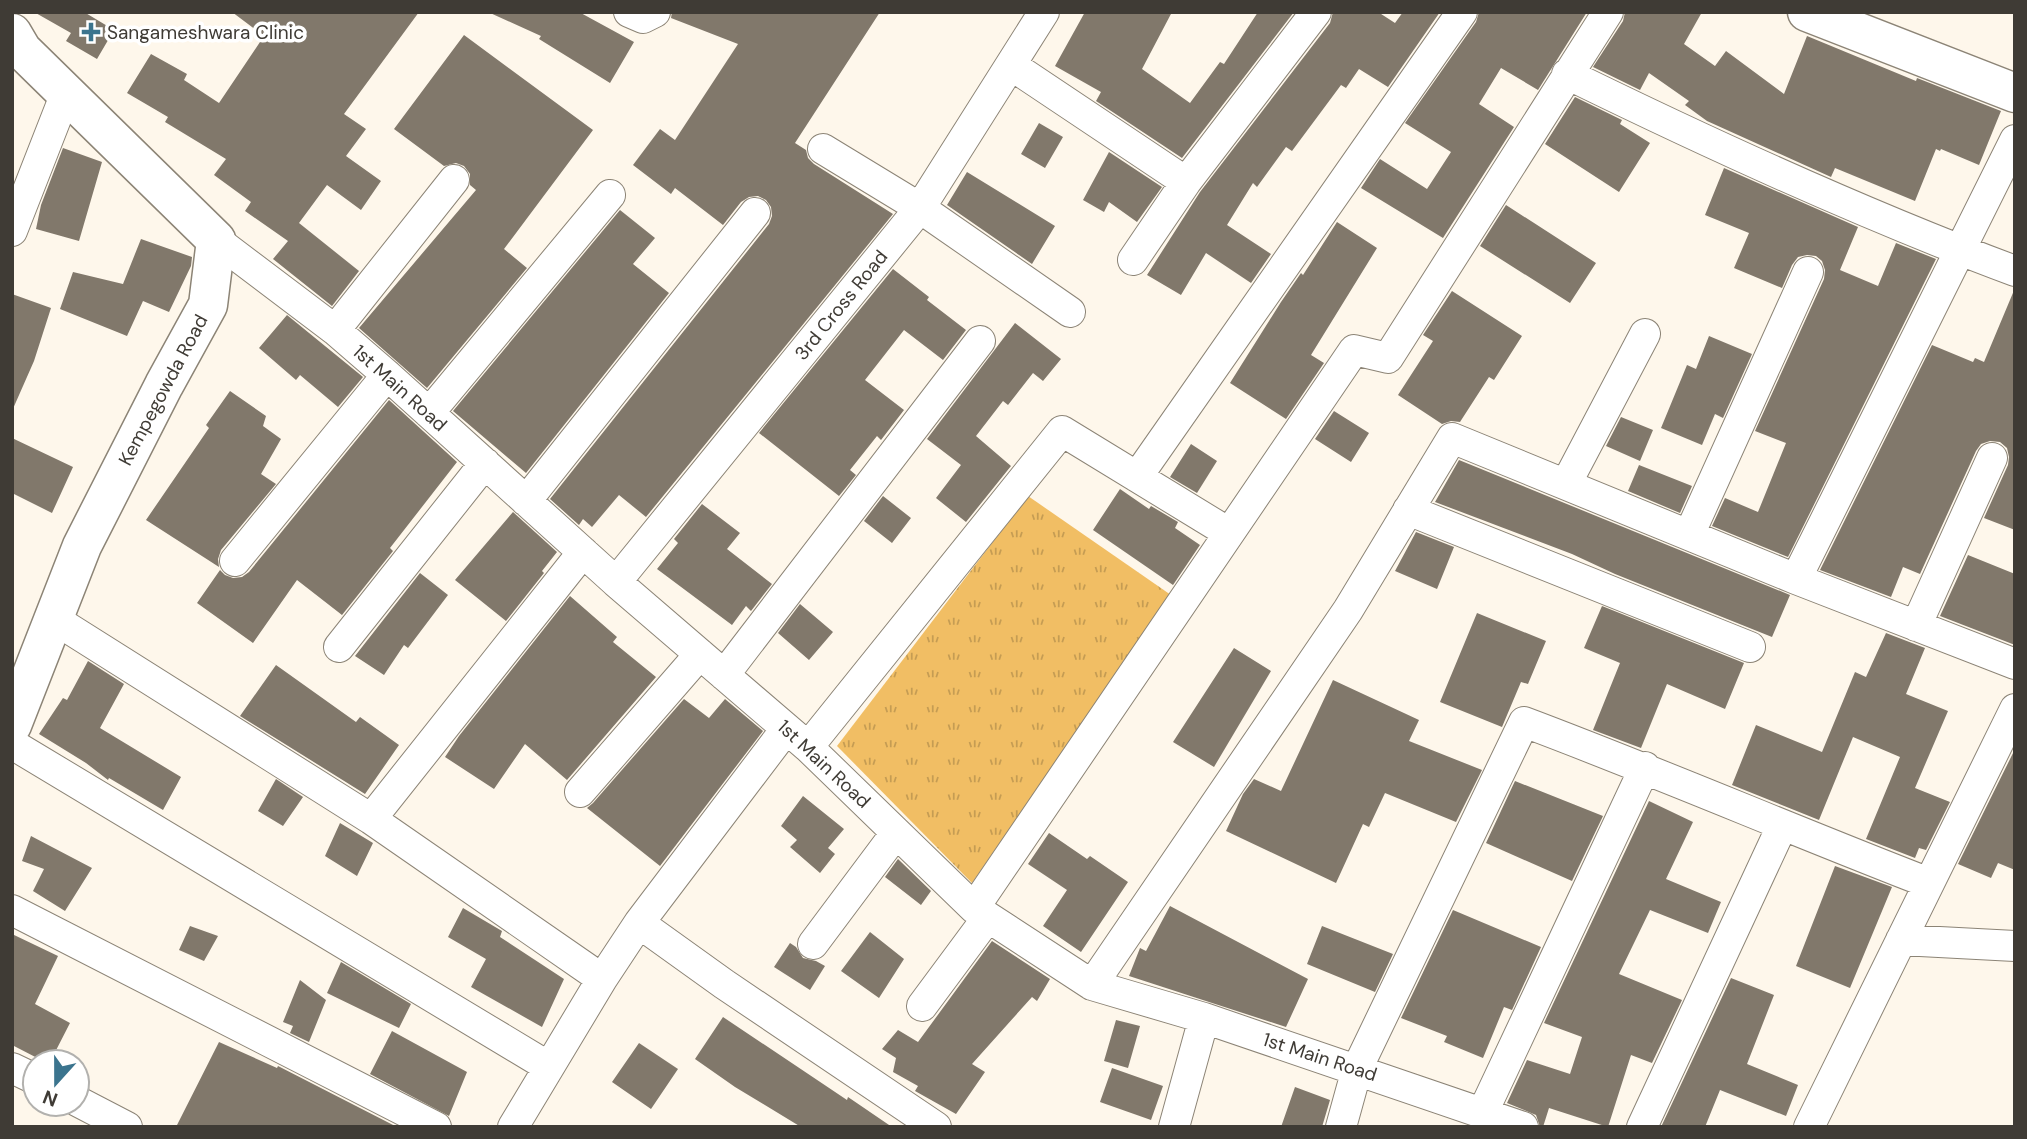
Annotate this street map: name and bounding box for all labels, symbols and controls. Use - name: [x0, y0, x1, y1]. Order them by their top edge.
- place label: Sangameshwara Clinic: [107, 20, 304, 45]
- marker: Sangameshwara Clinic: [81, 22, 101, 42]
- street label: 3rd Cross Road: [789, 245, 893, 365]
- street label: Kempegowda Road: [113, 310, 213, 470]
- street label: 1st Main Road: [348, 339, 452, 437]
- street label: 1st Main Road: [772, 714, 876, 814]
- street label: 1st Main Road: [1260, 1027, 1380, 1087]
- north arrow: [21, 1048, 91, 1118]
- text: N: [39, 1084, 61, 1113]

